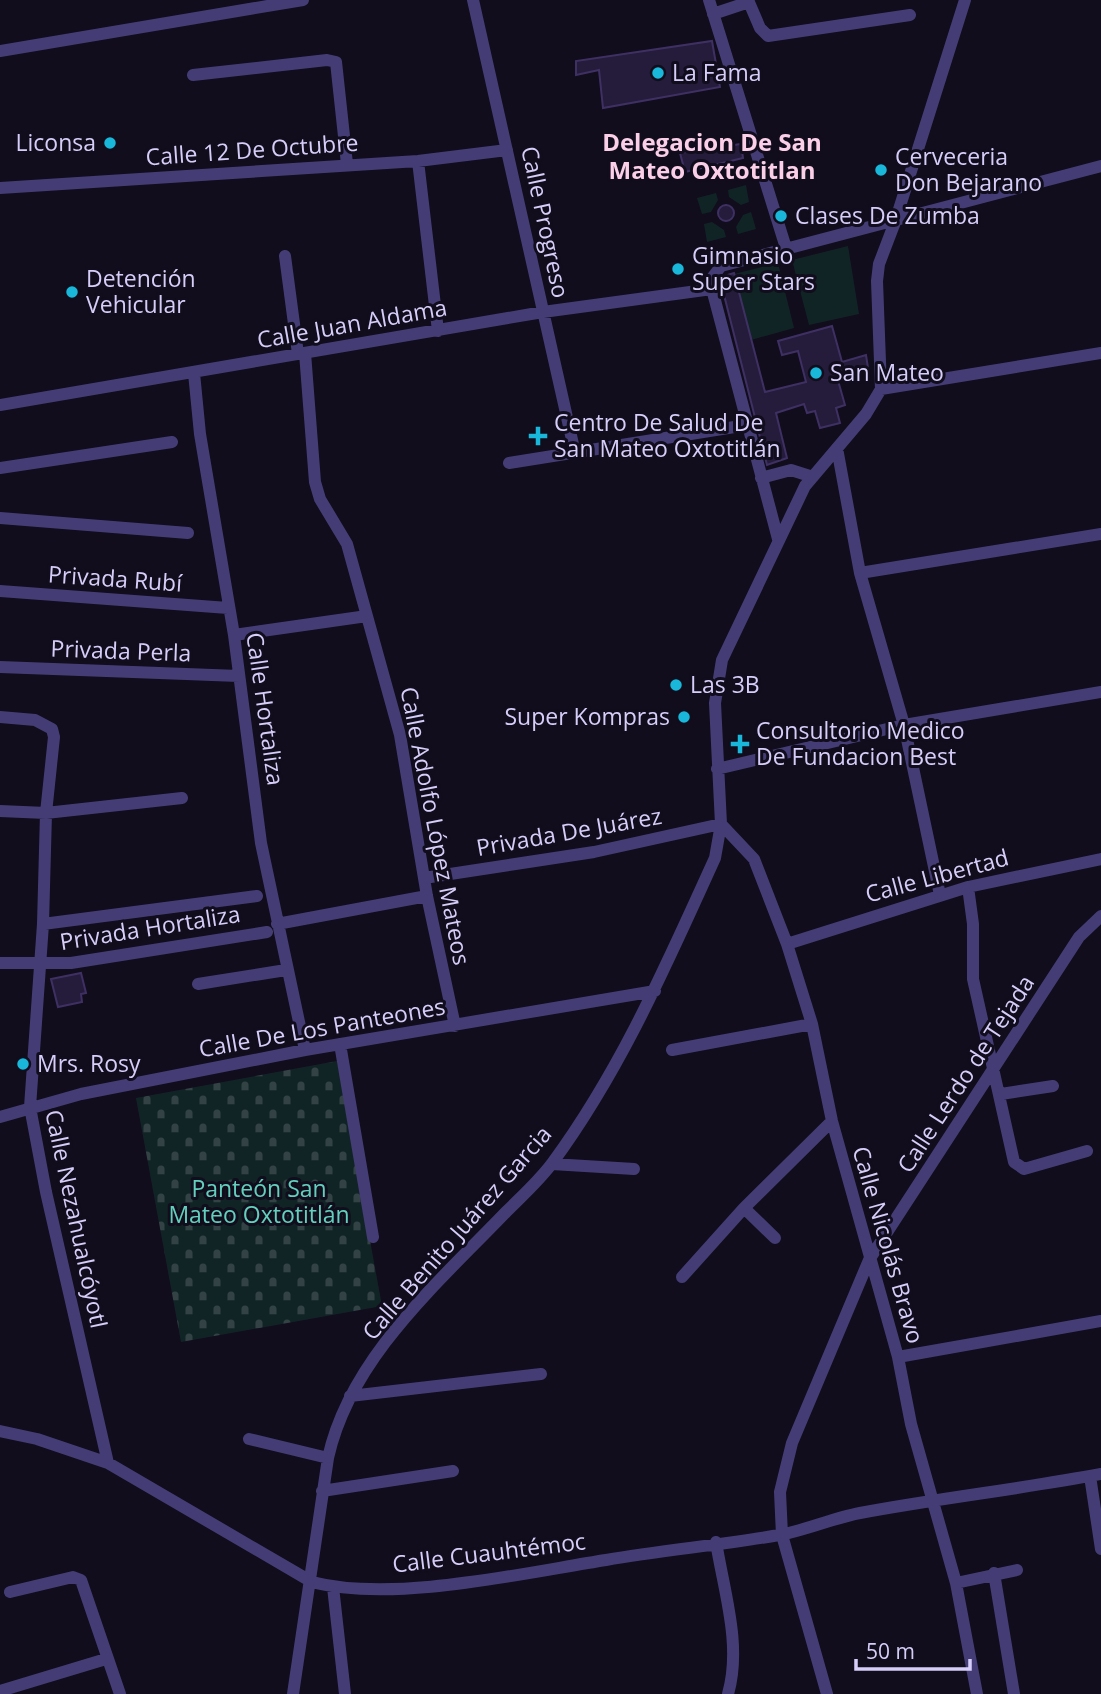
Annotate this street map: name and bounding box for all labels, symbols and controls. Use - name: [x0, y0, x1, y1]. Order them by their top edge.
- place label: La Fama: [672, 56, 761, 88]
- marker: La Fama: [650, 65, 666, 81]
- district label: Delegacion De San Mateo Oxtotitlan: [602, 125, 822, 186]
- place label: Liconsa: [15, 126, 96, 158]
- street label: Calle 12 De Octubre: [144, 126, 359, 172]
- marker: Liconsa: [102, 135, 118, 151]
- place label: Cerveceria Don Bejarano: [895, 140, 1042, 198]
- street label: Calle Progreso: [514, 143, 578, 301]
- marker: Cerveceria Don Bejarano: [873, 162, 889, 178]
- place label: Clases De Zumba: [795, 199, 980, 231]
- marker: Clases De Zumba: [773, 208, 789, 224]
- place label: Gimnasio Super Stars: [692, 239, 815, 297]
- marker: Gimnasio Super Stars: [670, 261, 686, 277]
- place label: Detención Vehicular: [86, 262, 196, 320]
- marker: Detención Vehicular: [64, 284, 80, 300]
- street label: Calle Juan Aldama: [254, 291, 449, 355]
- place label: San Mateo: [830, 356, 944, 388]
- marker: San Mateo: [808, 365, 824, 381]
- place label: Centro De Salud De San Mateo Oxtotitlán: [554, 406, 781, 464]
- marker: Centro De Salud De San Mateo Oxtotitlán: [528, 426, 548, 446]
- street label: Privada Rubí: [47, 557, 184, 599]
- street label: Calle Hortaliza: [239, 630, 293, 787]
- street label: Privada Perla: [50, 632, 192, 668]
- place label: Las 3B: [690, 668, 760, 700]
- marker: Las 3B: [668, 677, 684, 693]
- street label: Calle Adolfo López Mateos: [393, 684, 479, 968]
- place label: Super Kompras: [504, 700, 670, 732]
- marker: Super Kompras: [676, 709, 692, 725]
- place label: Consultorio Medico De Fundacion Best: [756, 714, 965, 772]
- marker: Consultorio Medico De Fundacion Best: [730, 734, 750, 754]
- street label: Privada De Juárez: [474, 799, 664, 863]
- street label: Calle Libertad: [862, 841, 1012, 910]
- street label: Privada Hortaliza: [57, 897, 242, 957]
- street label: Calle Lerdo de Tejada: [889, 968, 1041, 1179]
- street label: Calle De Los Panteones: [196, 990, 448, 1064]
- place label: Mrs. Rosy: [37, 1047, 141, 1079]
- marker: Mrs. Rosy: [15, 1056, 31, 1072]
- street label: Calle Nezahualcóyotl: [38, 1107, 116, 1331]
- street label: Calle Benito Juárez Garcia: [354, 1118, 558, 1346]
- street label: Calle Nicolás Bravo: [846, 1142, 932, 1347]
- park label: Panteón San Mateo Oxtotitlán: [168, 1172, 350, 1230]
- street label: Calle Cuauhtémoc: [390, 1524, 587, 1580]
- scale bar: [856, 1628, 970, 1672]
- text: 50 m: [866, 1637, 915, 1665]

